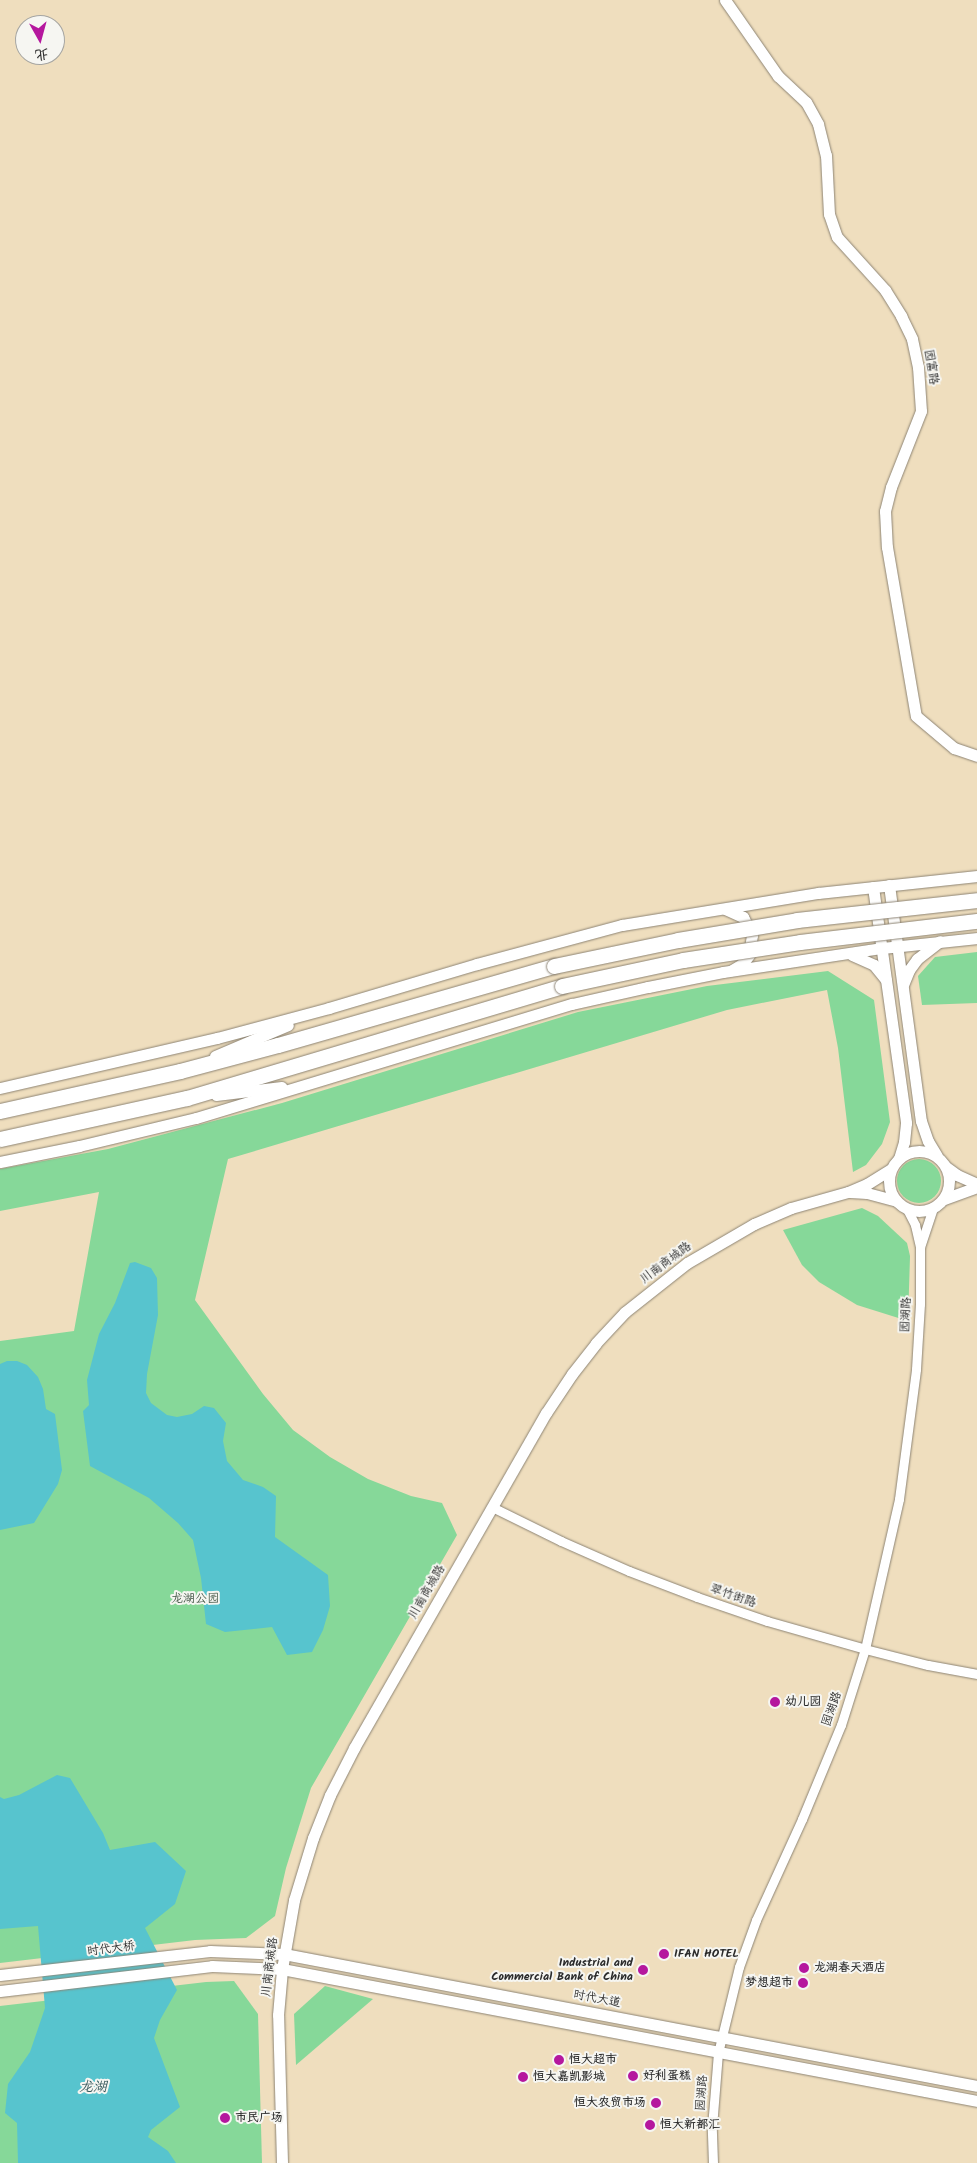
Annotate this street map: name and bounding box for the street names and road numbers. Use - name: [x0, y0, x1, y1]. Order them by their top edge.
- street label: 园富路: [921, 348, 941, 386]
- street label: 川南商城路: [638, 1239, 694, 1287]
- street label: 园湖路: [898, 1297, 914, 1333]
- street label: 川南商城路: [406, 1562, 448, 1622]
- street label: 翠竹街路: [708, 1581, 758, 1611]
- street label: 园湖路: [819, 1690, 845, 1728]
- street label: 川南商城路: [259, 1936, 281, 1998]
- street label: 时代大桥: [86, 1939, 136, 1959]
- street label: 时代大道: [572, 1987, 622, 2011]
- street label: 园湖路: [694, 2075, 710, 2111]

